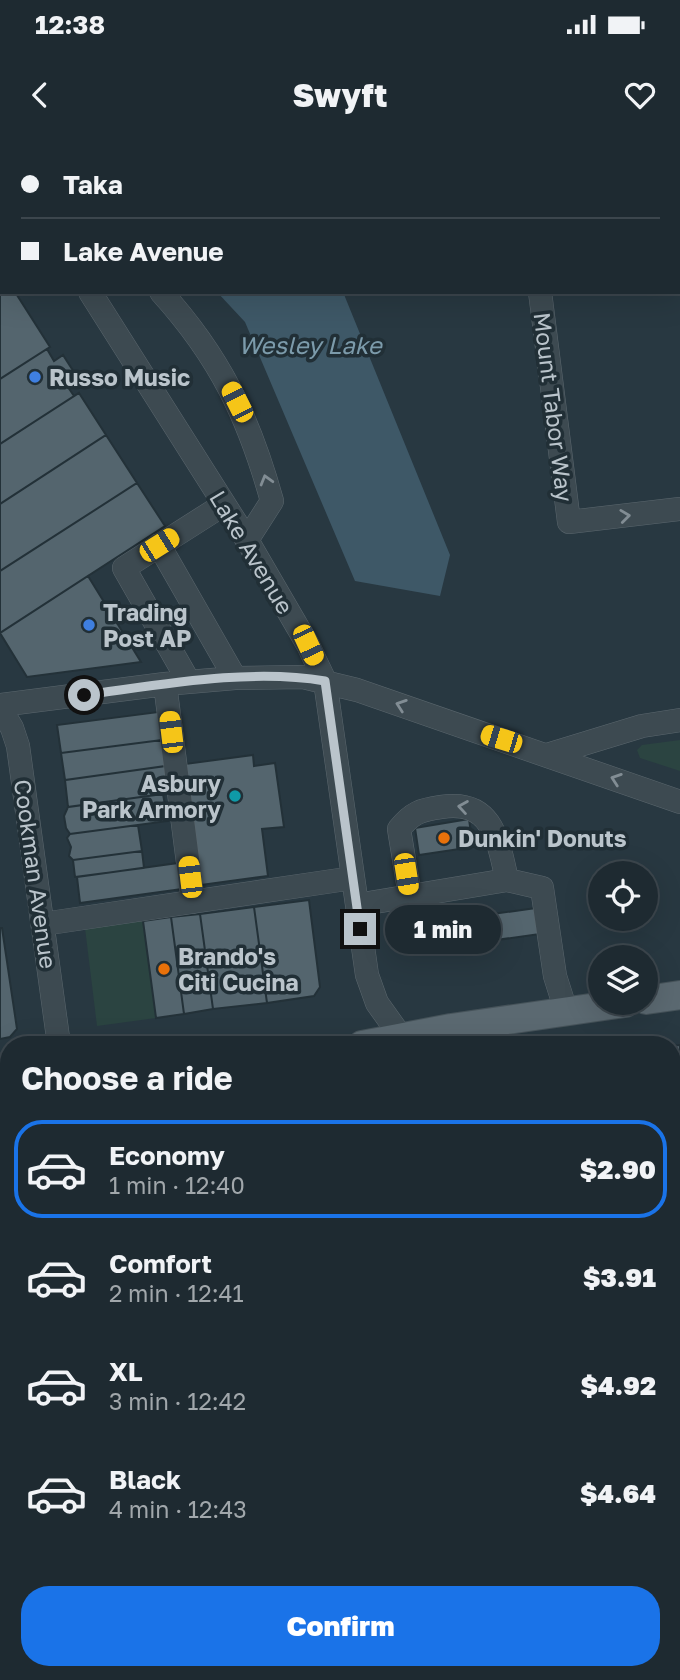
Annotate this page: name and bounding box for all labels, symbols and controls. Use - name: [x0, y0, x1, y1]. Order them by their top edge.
- text: 12:38: [35, 9, 105, 40]
- icon: back: [21, 76, 59, 114]
- text: Swyft: [293, 76, 387, 114]
- icon: heart: [621, 76, 659, 114]
- text: Taka: [63, 169, 123, 200]
- text: Lake Avenue: [63, 236, 224, 267]
- street label: Mount Tabor Way: [528, 311, 580, 504]
- water label: Wesley Lake: [238, 330, 384, 360]
- place label: Russo Music: [49, 363, 190, 391]
- marker: Russo Music: [27, 369, 43, 385]
- car: [219, 379, 256, 425]
- one-way arrow: [260, 474, 275, 486]
- street label: Lake Avenue: [204, 485, 300, 619]
- one-way arrow: [619, 508, 630, 523]
- car: [136, 525, 183, 565]
- place label: Trading Post AP: [103, 598, 191, 652]
- marker: Trading Post AP: [81, 617, 97, 633]
- car: [290, 622, 327, 668]
- route start: [68, 679, 100, 711]
- one-way arrow: [395, 699, 407, 713]
- car: [159, 710, 184, 754]
- car: [478, 723, 525, 755]
- place label: Asbury Park Armory: [82, 769, 221, 823]
- one-way arrow: [610, 773, 622, 787]
- street label: Cookman Avenue: [9, 778, 63, 970]
- marker: Asbury Park Armory: [227, 788, 243, 804]
- one-way arrow: [457, 800, 469, 815]
- place label: Dunkin' Donuts: [458, 824, 627, 852]
- marker: Dunkin' Donuts: [436, 830, 452, 846]
- car: [393, 852, 420, 896]
- car: [178, 855, 203, 899]
- map controls: [588, 861, 658, 1015]
- button: locate: [588, 861, 658, 931]
- callout: 1 min: [384, 904, 500, 954]
- route end: [344, 913, 376, 945]
- text: 1 min: [414, 915, 472, 943]
- place label: Brando's Citi Cucina: [178, 942, 299, 996]
- button: layers: [588, 945, 658, 1015]
- marker: Brando's Citi Cucina: [156, 961, 172, 977]
- text: Choose a ride: [21, 1059, 233, 1097]
- icon: car: [25, 1138, 88, 1201]
- text: Economy: [109, 1140, 225, 1171]
- text: $2.90: [580, 1154, 656, 1185]
- text: 1 min · 12:40: [109, 1171, 245, 1199]
- icon: car: [25, 1246, 88, 1309]
- text: Comfort: [109, 1248, 212, 1279]
- text: $3.91: [583, 1262, 656, 1293]
- text: 2 min · 12:41: [109, 1279, 244, 1307]
- icon: car: [25, 1354, 88, 1417]
- text: XL: [109, 1356, 143, 1387]
- text: $4.92: [580, 1370, 656, 1401]
- text: 3 min · 12:42: [109, 1387, 246, 1415]
- icon: car: [25, 1462, 88, 1525]
- text: Black: [109, 1464, 181, 1495]
- text: $4.64: [580, 1478, 656, 1509]
- text: 4 min · 12:43: [109, 1495, 247, 1523]
- button: Confirm: [21, 1586, 660, 1666]

